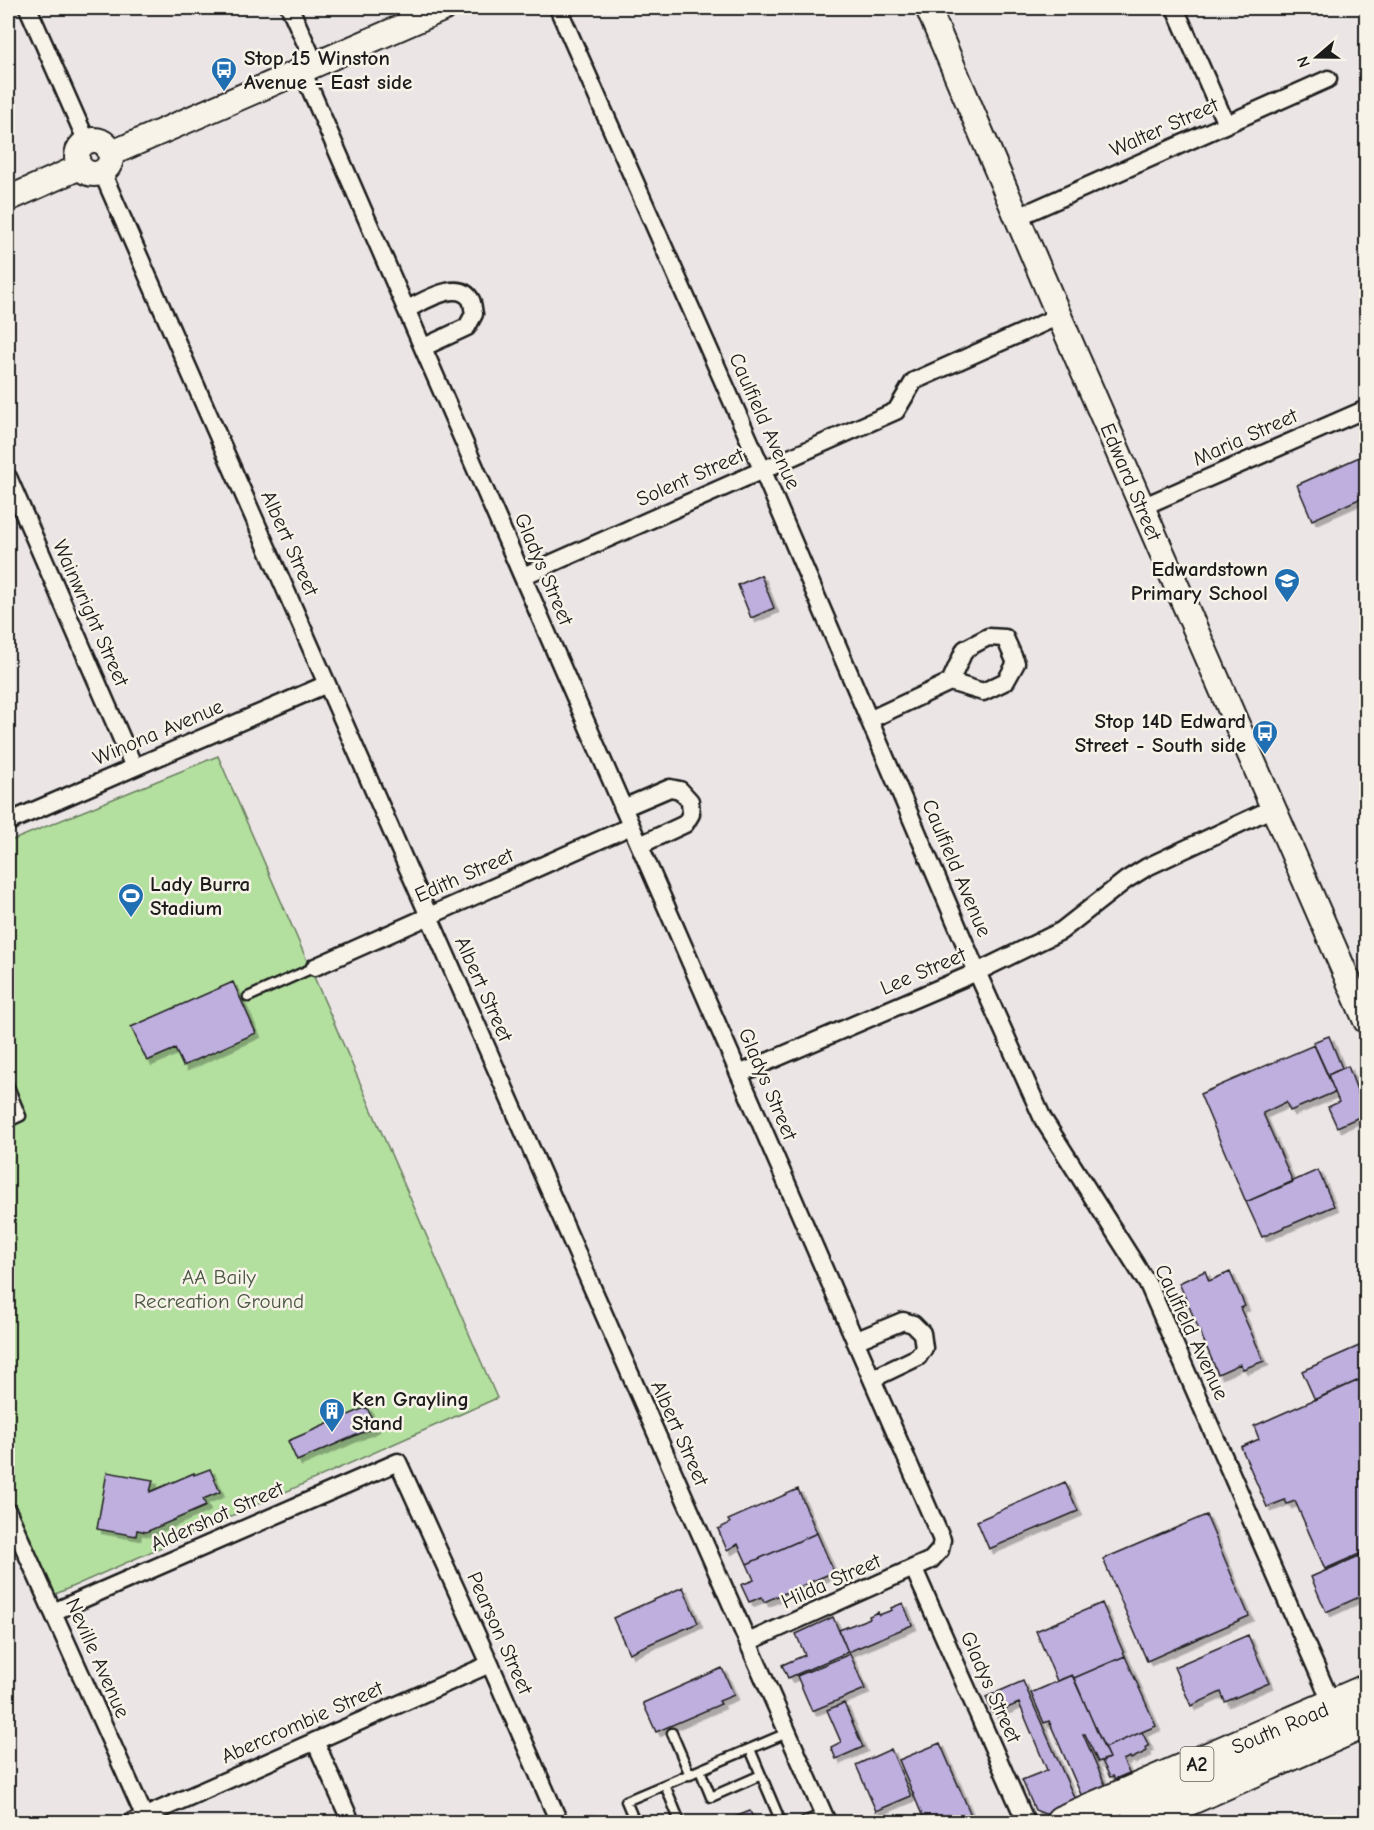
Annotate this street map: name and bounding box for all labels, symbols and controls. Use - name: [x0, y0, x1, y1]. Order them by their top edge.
- north arrow: [1287, 27, 1347, 87]
- place label: Stop 15 Winston Avenue - East side: [244, 46, 412, 94]
- text: N: [1294, 54, 1314, 70]
- bus stop icon: Stop 15 Winston Avenue - East side: [209, 55, 239, 93]
- street label: Walter Street: [1106, 92, 1223, 162]
- street label: Caulfield Avenue: [724, 349, 806, 493]
- street label: Maria Street: [1189, 403, 1302, 471]
- street label: Edward Street: [1095, 420, 1167, 545]
- street label: Solent Street: [633, 442, 748, 511]
- street label: Albert Street: [256, 487, 324, 600]
- street label: Gladys Street: [510, 509, 579, 630]
- street label: Wainwright Street: [48, 536, 134, 691]
- place label: Edwardstown Primary School: [1131, 557, 1268, 605]
- school or university icon: Edwardstown Primary School: [1272, 566, 1302, 604]
- street label: Winona Avenue: [89, 694, 227, 770]
- place label: Stop 14D Edward Street - South side: [1075, 709, 1246, 757]
- bus stop icon: Stop 14D Edward Street - South side: [1250, 718, 1280, 756]
- street label: Caulfield Avenue: [917, 796, 997, 940]
- street label: Edith Street: [411, 842, 518, 907]
- place label: Lady Burra Stadium: [150, 872, 250, 920]
- sports icon: Lady Burra Stadium: [116, 881, 146, 919]
- street label: Albert Street: [450, 933, 518, 1046]
- street label: Lee Street: [877, 942, 970, 1000]
- street label: Gladys Street: [734, 1024, 803, 1145]
- street label: Caulfield Avenue: [1150, 1260, 1234, 1404]
- park label: AA Baily Recreation Ground: [134, 1265, 304, 1313]
- street label: Albert Street: [646, 1377, 714, 1490]
- place label: Ken Grayling Stand: [352, 1387, 469, 1435]
- building icon: Ken Grayling Stand: [317, 1396, 347, 1434]
- street label: Aldershot Street: [147, 1475, 288, 1556]
- street label: Hilda Street: [778, 1548, 885, 1614]
- street label: Pearson Street: [462, 1568, 538, 1699]
- street label: Neville Avenue: [61, 1594, 135, 1722]
- street label: Gladys Street: [956, 1628, 1027, 1747]
- street label: Abercrombie Street: [217, 1675, 387, 1768]
- street label: South Road: [1228, 1697, 1332, 1759]
- road number: A2: [1180, 1747, 1214, 1781]

